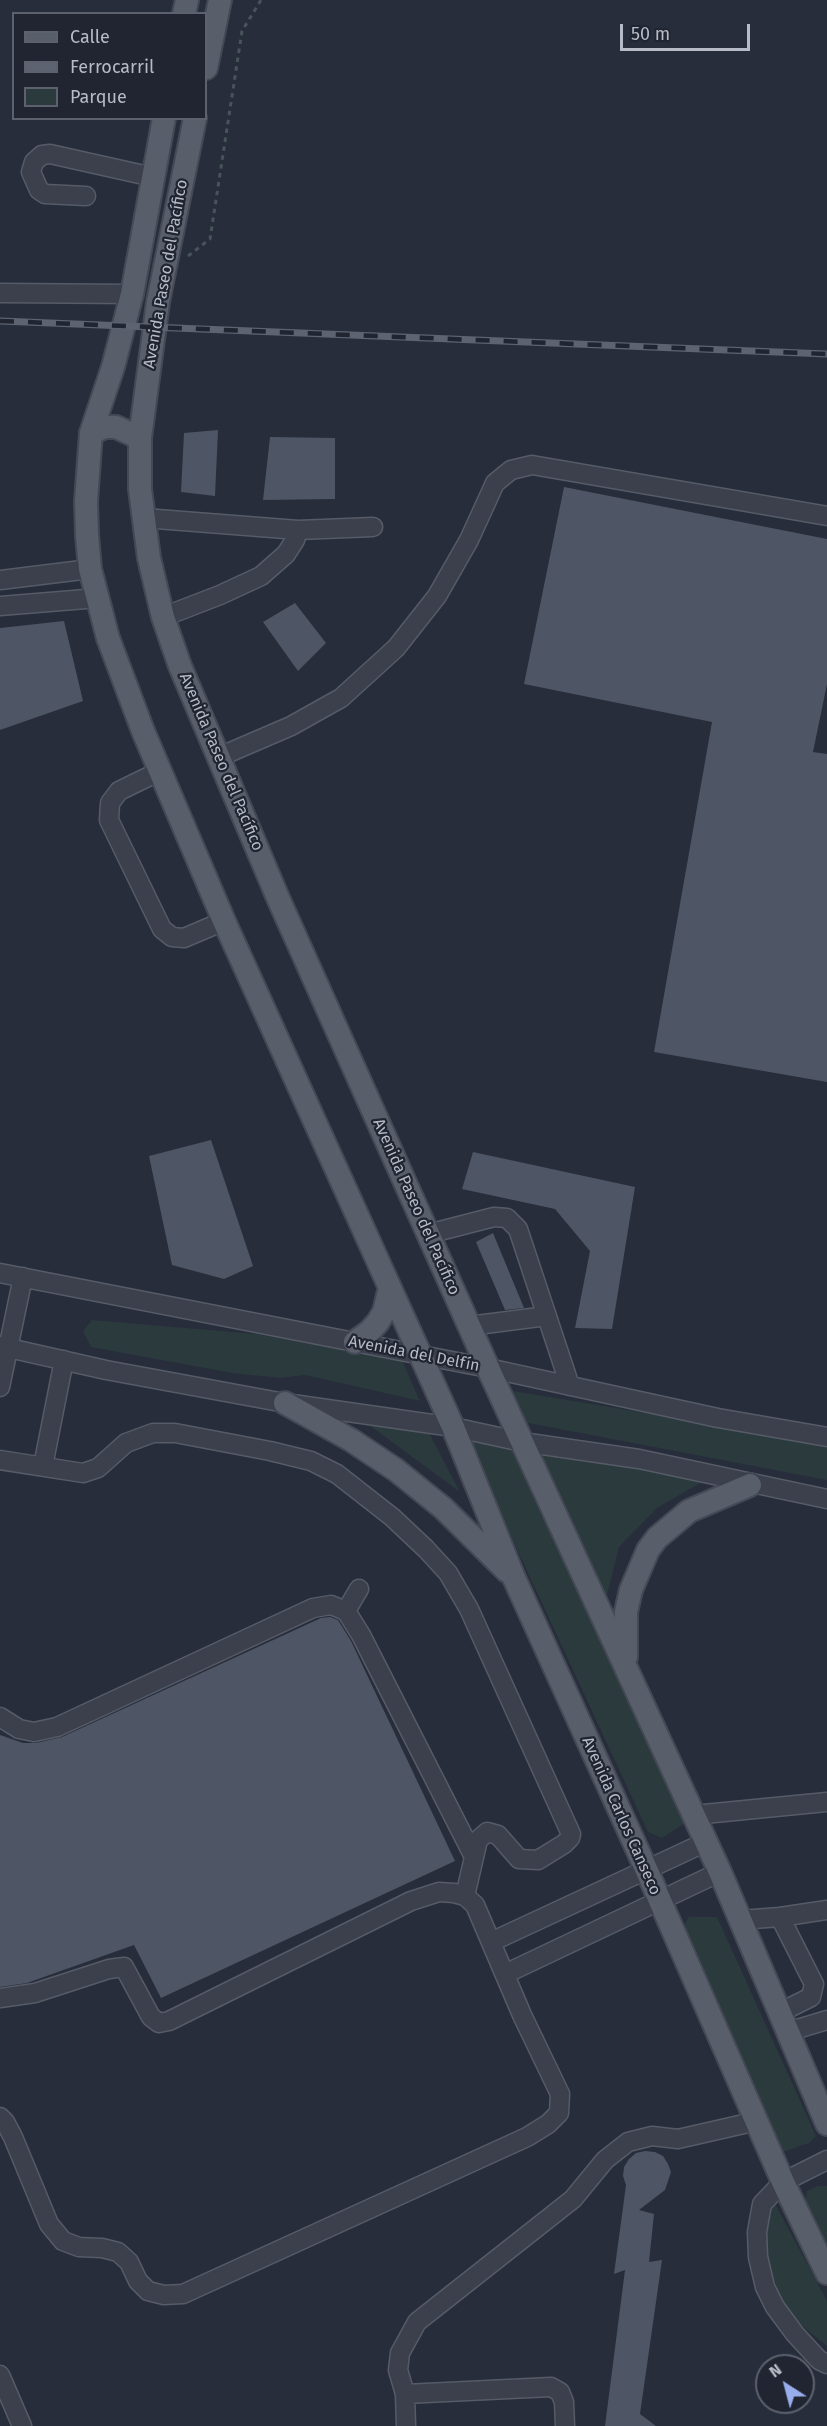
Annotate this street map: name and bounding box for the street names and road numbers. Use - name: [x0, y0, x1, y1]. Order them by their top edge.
- street label: Avenida Paseo del Pacífico: [140, 178, 192, 370]
- street label: Avenida Paseo del Pacífico: [175, 670, 267, 854]
- street label: Avenida Paseo del Pacífico: [368, 1116, 464, 1298]
- street label: Avenida del Delfín: [347, 1332, 481, 1376]
- street label: Avenida Carlos Canseco: [577, 1734, 665, 1898]

